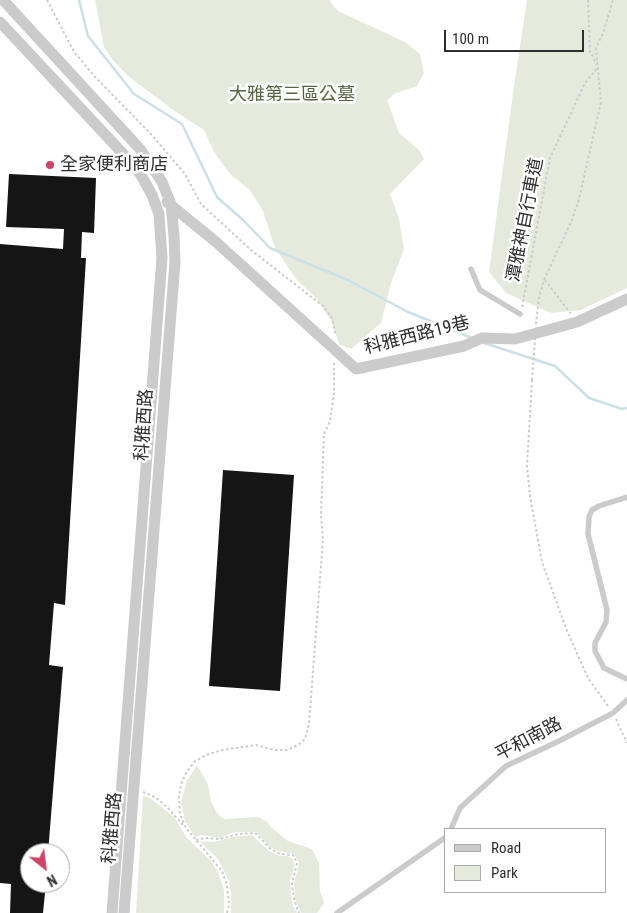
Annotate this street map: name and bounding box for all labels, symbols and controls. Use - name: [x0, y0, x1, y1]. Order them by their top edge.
- scale bar: [447, 20, 587, 52]
- text: 100 m: [452, 30, 489, 48]
- park label: 大雅第三區公墓: [229, 84, 355, 106]
- place label: 全家便利商店: [60, 154, 168, 176]
- street label: 潭雅神自行車道: [503, 156, 549, 284]
- marker: 全家便利商店: [44, 159, 56, 171]
- street label: 科雅西路19巷: [362, 312, 472, 360]
- street label: 科雅西路: [132, 388, 158, 462]
- street label: 平和南路: [492, 714, 566, 766]
- street label: 科雅西路: [99, 791, 127, 865]
- legend: [444, 828, 607, 893]
- text: Road: [491, 839, 521, 857]
- north arrow: [20, 843, 70, 893]
- text: Park: [491, 864, 518, 882]
- text: N: [44, 871, 59, 889]

